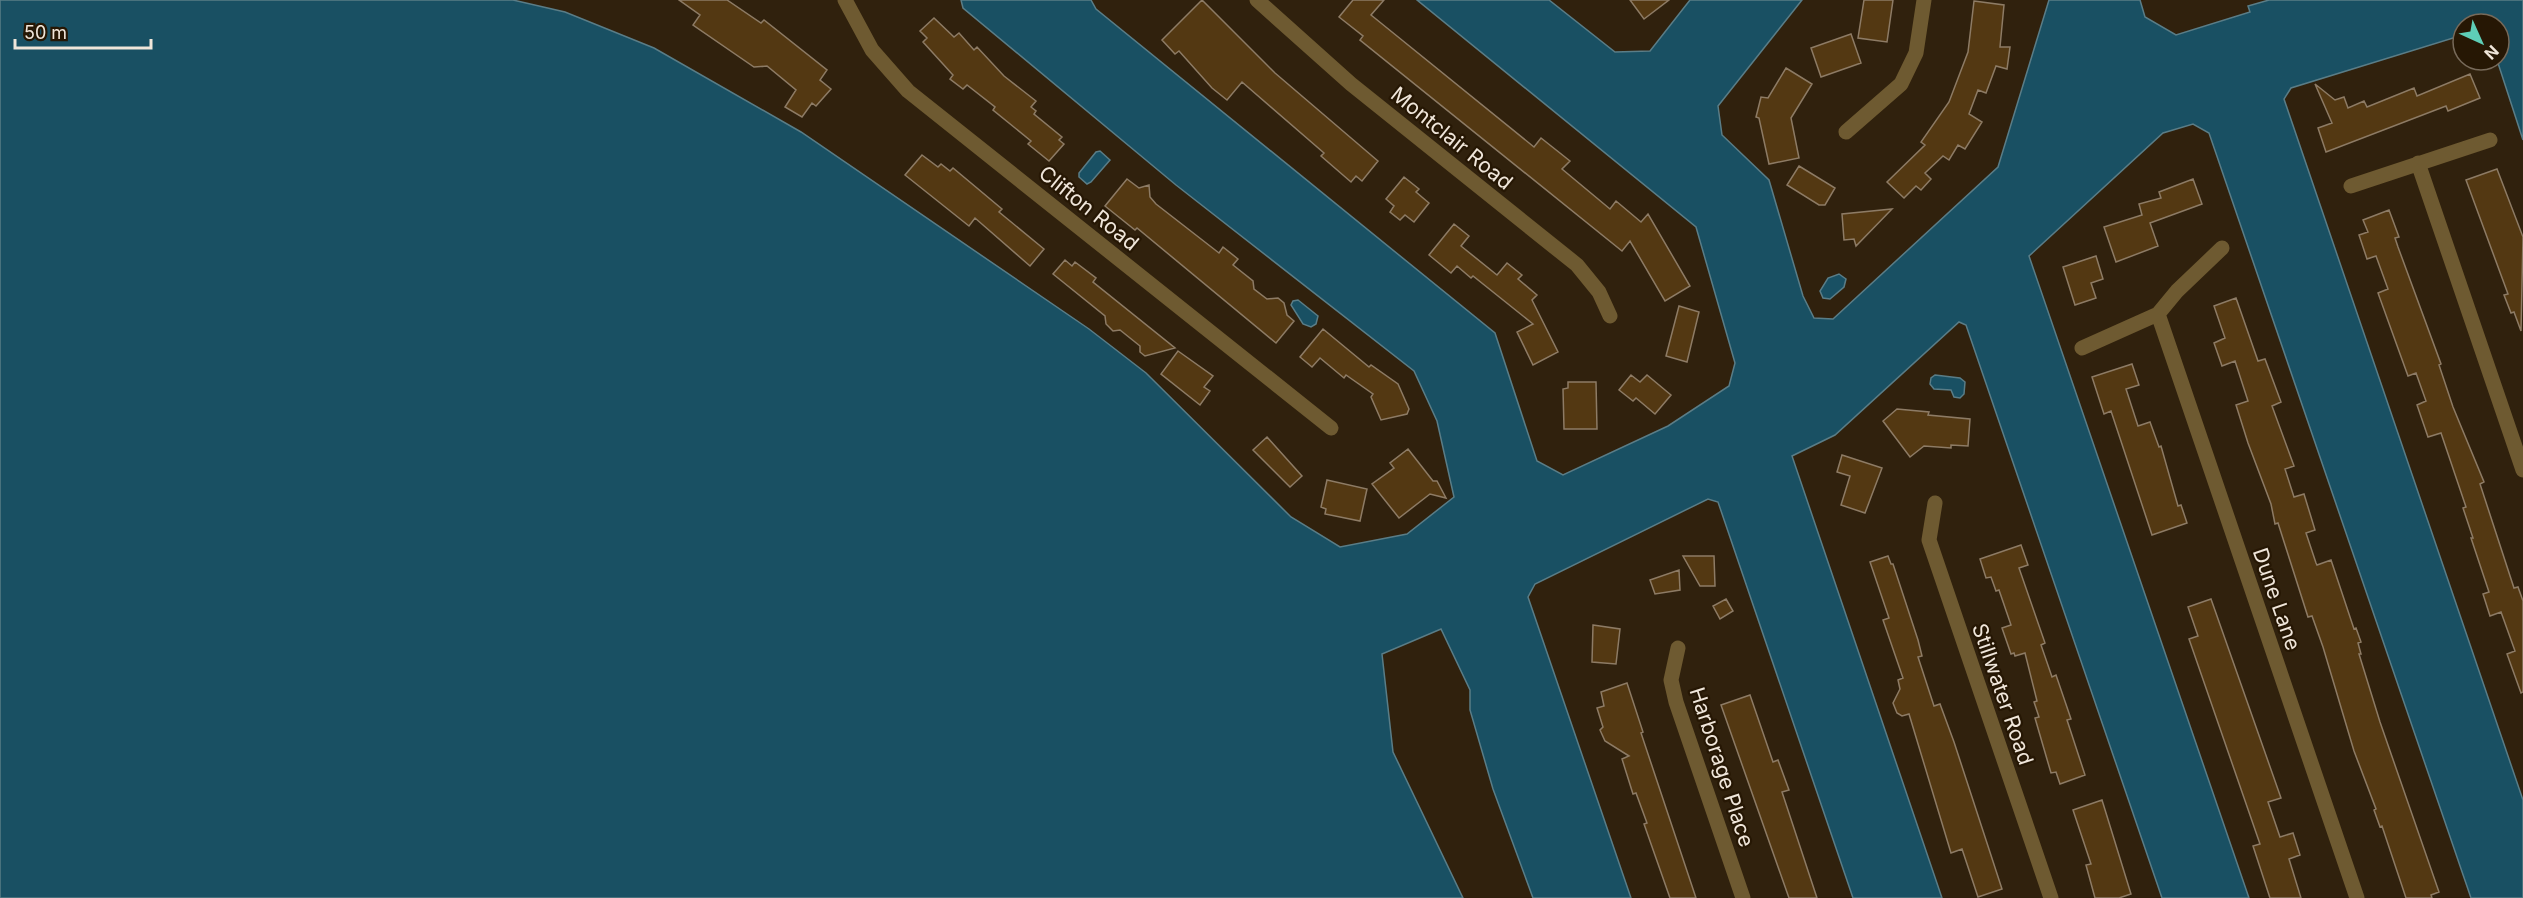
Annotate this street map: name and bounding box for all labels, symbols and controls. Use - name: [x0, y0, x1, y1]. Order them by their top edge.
- scale bar: [15, 12, 152, 50]
- north arrow: [2451, 12, 2511, 72]
- text: 50 m: [24, 22, 67, 43]
- text: N: [2480, 41, 2503, 64]
- street label: Montclair Road: [1386, 81, 1518, 195]
- street label: Clifton Road: [1034, 160, 1144, 256]
- street label: Dune Lane: [2248, 545, 2306, 653]
- street label: Stillwater Road: [1967, 620, 2039, 768]
- street label: Harborage Place: [1684, 684, 1760, 850]

